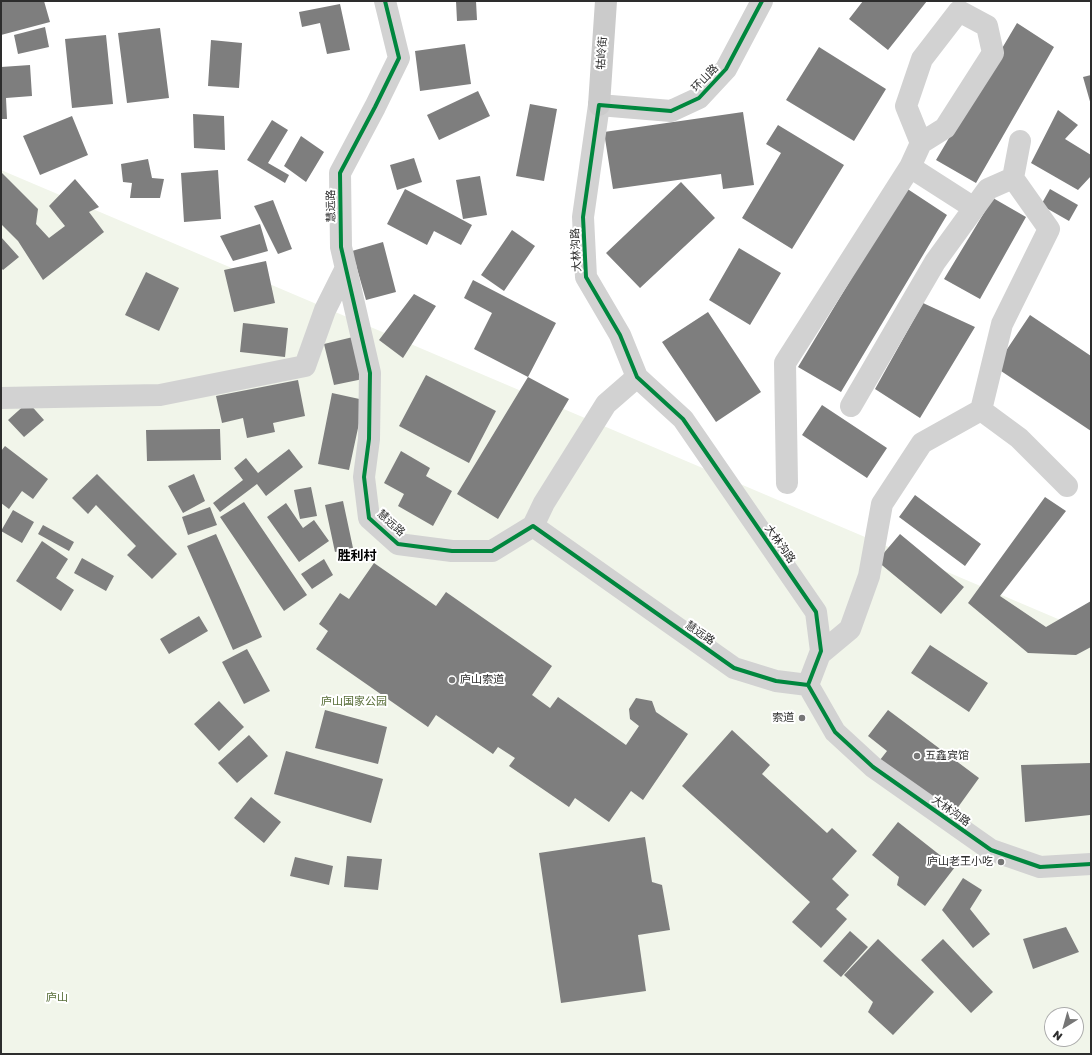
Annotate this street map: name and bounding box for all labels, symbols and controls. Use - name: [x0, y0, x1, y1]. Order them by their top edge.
- street label: 牯岭街: [594, 36, 610, 70]
- street label: 环山路: [689, 62, 721, 94]
- street label: 慧远路: [324, 189, 338, 223]
- street label: 大林沟路: [568, 228, 584, 272]
- street label: 慧远路: [374, 507, 408, 539]
- street label: 大林沟路: [762, 522, 798, 566]
- district label: 胜利村: [338, 548, 376, 564]
- street label: 慧远路: [683, 618, 717, 648]
- place label: 庐山索道: [460, 673, 504, 687]
- marker: 庐山索道: [447, 675, 457, 685]
- park label: 庐山国家公园: [321, 695, 387, 709]
- place label: 索道: [772, 711, 794, 725]
- marker: 索道: [797, 713, 807, 723]
- place label: 五鑫宾馆: [925, 749, 969, 763]
- marker: 五鑫宾馆: [912, 751, 922, 761]
- street label: 大林沟路: [929, 793, 973, 829]
- place label: 庐山老王小吃: [927, 855, 993, 869]
- marker: 庐山老王小吃: [996, 857, 1006, 867]
- park label: 庐山: [46, 991, 68, 1005]
- north arrow: [1044, 1007, 1084, 1047]
- text: N: [1050, 1028, 1064, 1044]

